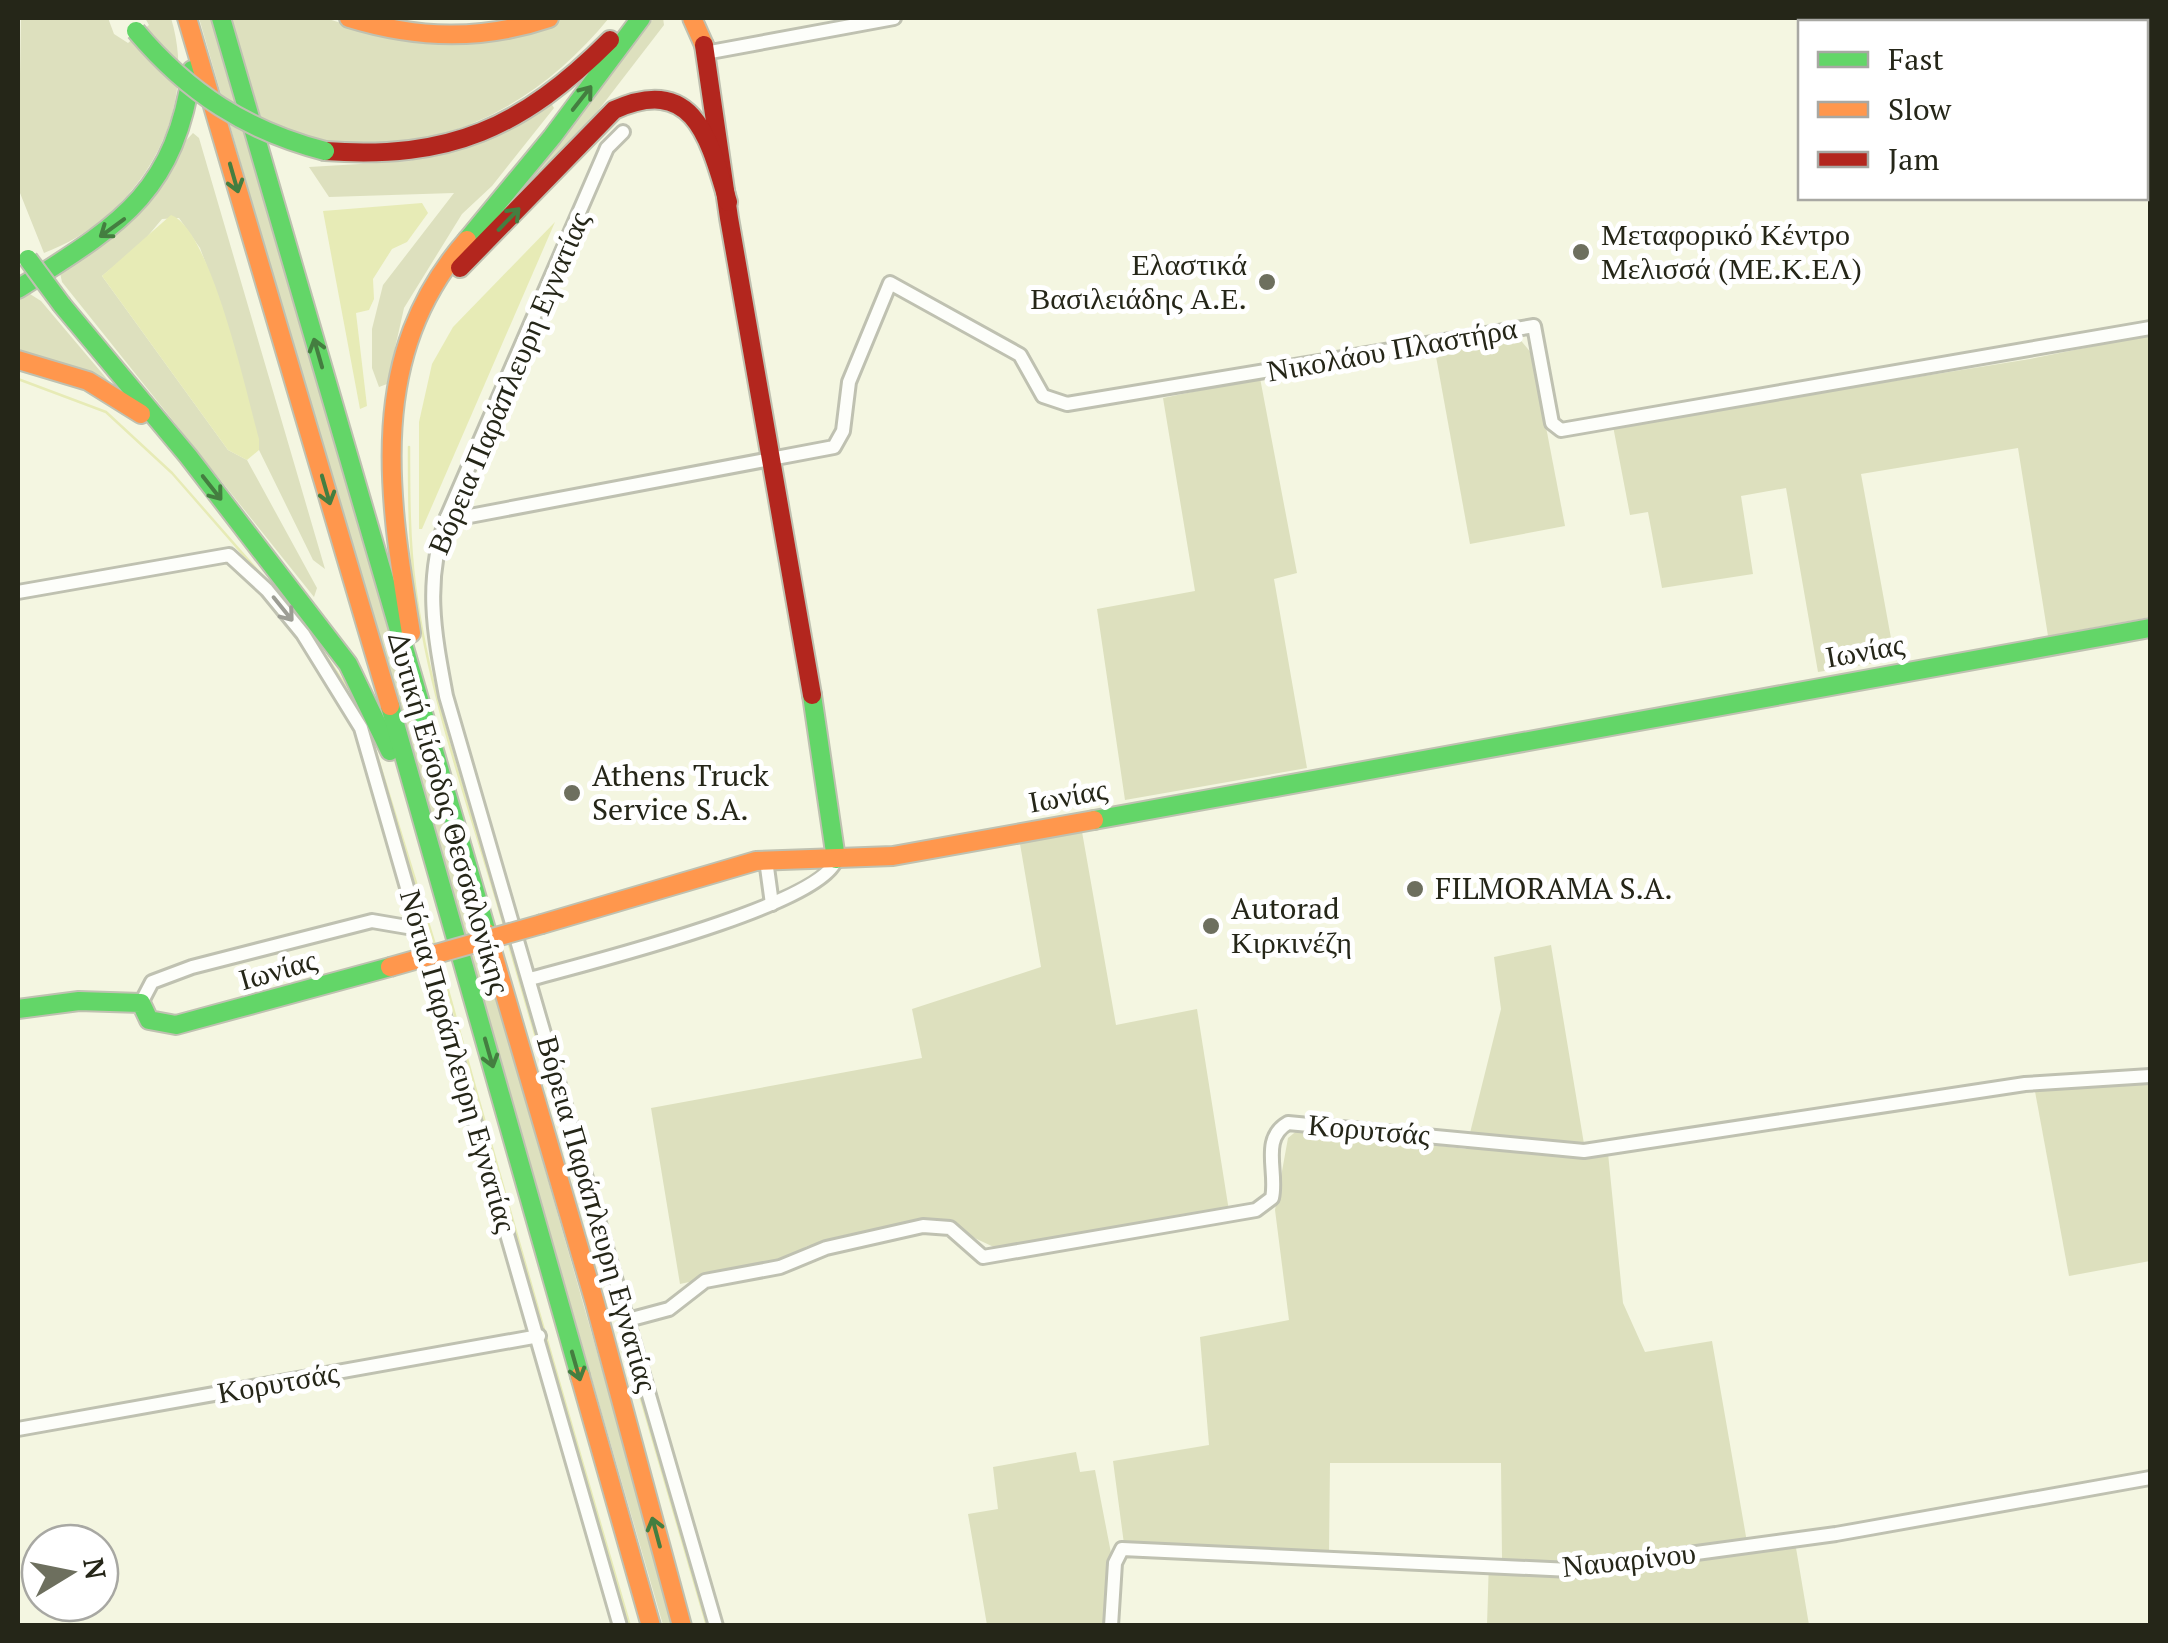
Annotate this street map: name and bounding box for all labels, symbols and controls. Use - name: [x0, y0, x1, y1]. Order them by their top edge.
- legend: [1798, 20, 2148, 200]
- text: Fast: [1888, 39, 1944, 79]
- one-way arrow: [571, 85, 592, 112]
- text: Slow: [1888, 89, 1952, 129]
- text: Jam: [1888, 139, 1939, 179]
- one-way arrow: [226, 162, 244, 193]
- street label: Βόρεια Παράπλευρη Εγνατίας: [418, 205, 599, 560]
- one-way arrow: [496, 207, 520, 231]
- place label: Μεταφορικό Κέντρο Μελισσά (ΜΕ.Κ.ΕΛ): [1601, 214, 1862, 288]
- one-way arrow: [99, 218, 126, 239]
- marker: Μεταφορικό Κέντρο Μελισσά (ΜΕ.Κ.ΕΛ): [1570, 241, 1592, 263]
- place label: Ελαστικά Βασιλειάδης Α.Ε.: [1030, 244, 1247, 318]
- marker: Ελαστικά Βασιλειάδης Α.Ε.: [1256, 271, 1278, 293]
- street label: Νικολάου Πλαστήρα: [1264, 307, 1520, 391]
- one-way arrow: [308, 338, 326, 369]
- one-way arrow: [202, 474, 223, 501]
- one-way arrow: [318, 474, 336, 505]
- one-way arrow: [272, 595, 294, 621]
- street label: Ιωνίας: [1822, 623, 1907, 677]
- street label: Δυτική Είσοδος Θεσσαλονίκης: [379, 627, 521, 998]
- place label: Athens Truck Service S.A.: [592, 755, 769, 829]
- street label: Ιωνίας: [1025, 768, 1110, 822]
- marker: Athens Truck Service S.A.: [561, 782, 583, 804]
- place label: FILMORAMA S.A.: [1435, 868, 1673, 908]
- marker: FILMORAMA S.A.: [1404, 878, 1426, 900]
- street label: Νότια Παράπλευρη Εγνατίας: [391, 885, 527, 1237]
- place label: Autorad Κιρκινέζη: [1231, 888, 1352, 962]
- marker: Autorad Κιρκινέζη: [1200, 915, 1222, 937]
- street label: Ιωνίας: [234, 939, 321, 999]
- street label: Βόρεια Παράπλευρη Εγνατίας: [528, 1031, 668, 1397]
- one-way arrow: [481, 1037, 499, 1068]
- street label: Κορυτσάς: [1306, 1104, 1432, 1154]
- one-way arrow: [568, 1350, 586, 1381]
- street label: Κορυτσάς: [214, 1352, 342, 1412]
- one-way arrow: [646, 1516, 665, 1548]
- north arrow: [20, 1523, 120, 1623]
- street label: Ναυαρίνου: [1560, 1532, 1698, 1586]
- text: N: [75, 1555, 115, 1582]

